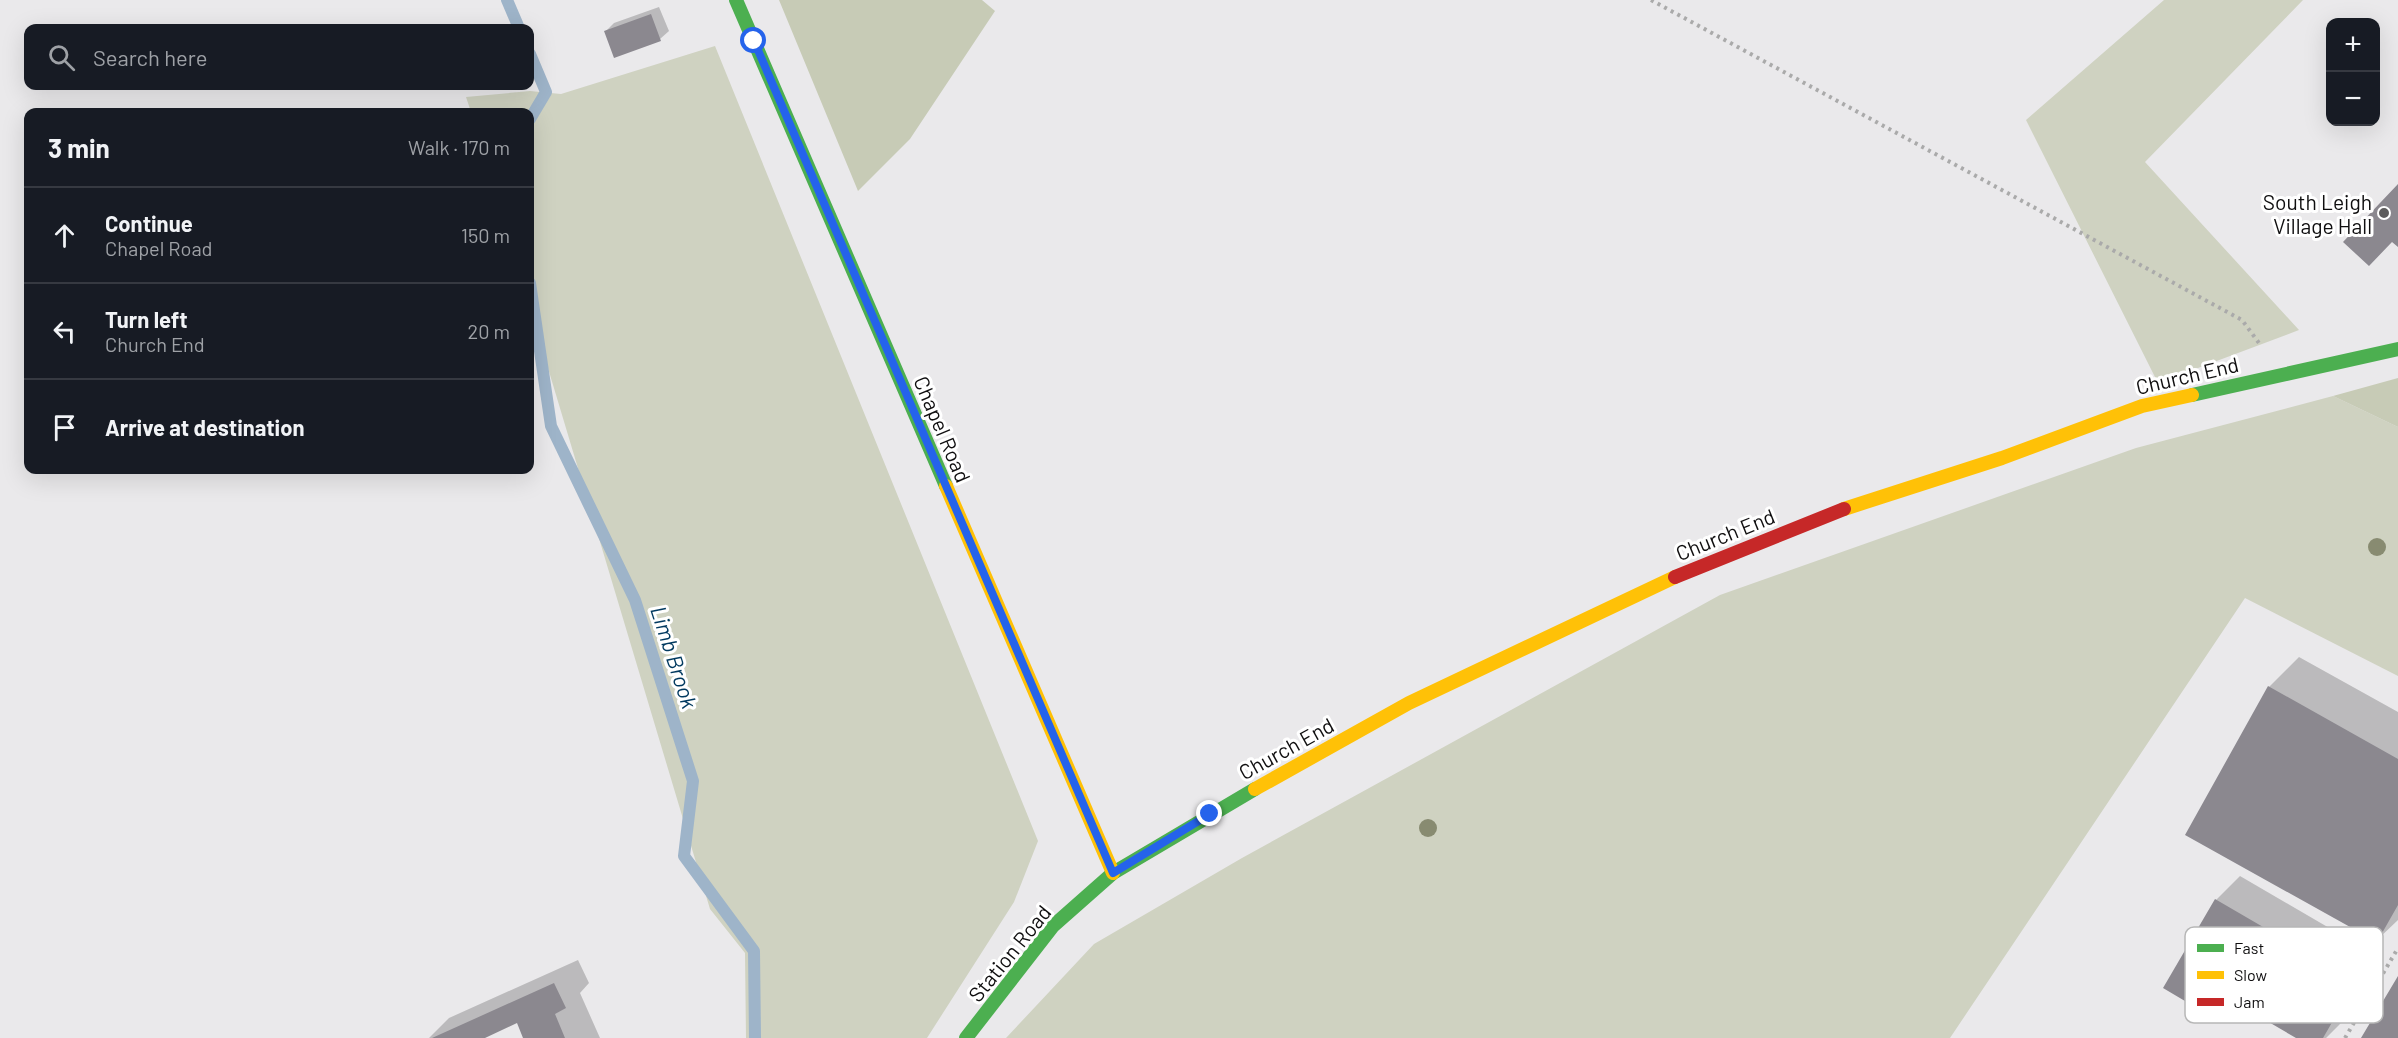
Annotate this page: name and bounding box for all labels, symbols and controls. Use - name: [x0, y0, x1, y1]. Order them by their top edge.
- map controls: [2326, 18, 2380, 126]
- button: +: [2326, 18, 2380, 72]
- search box: [24, 24, 534, 90]
- route start: [740, 27, 766, 53]
- icon: search: [45, 41, 78, 74]
- text: Search here: [93, 44, 207, 70]
- button: −: [2326, 72, 2380, 126]
- text: 3 min: [48, 132, 110, 163]
- text: Walk · 170 m: [408, 135, 510, 159]
- place label: South Leigh Village Hall: [2263, 189, 2372, 238]
- marker: South Leigh Village Hall: [2377, 206, 2391, 220]
- text: Continue: [105, 210, 193, 236]
- icon: ahead: [48, 219, 81, 252]
- text: 150 m: [461, 223, 510, 247]
- text: Chapel Road: [105, 236, 213, 260]
- text: Turn left: [105, 306, 188, 332]
- icon: left: [48, 315, 81, 348]
- text: 20 m: [467, 319, 510, 343]
- text: Church End: [105, 332, 205, 356]
- street label: Church End: [2133, 351, 2241, 399]
- street label: Chapel Road: [909, 372, 977, 486]
- icon: arrive: [48, 411, 81, 444]
- text: Arrive at destination: [105, 414, 304, 440]
- street label: Church End: [1672, 503, 1778, 565]
- water label: Limb Brook: [646, 603, 704, 712]
- street label: Church End: [1234, 712, 1338, 784]
- route end: [1196, 800, 1222, 826]
- street label: Station Road: [962, 900, 1056, 1006]
- legend: [2185, 927, 2383, 1023]
- text: Fast: [2234, 938, 2264, 957]
- text: Slow: [2234, 965, 2267, 984]
- text: Jam: [2234, 992, 2265, 1011]

